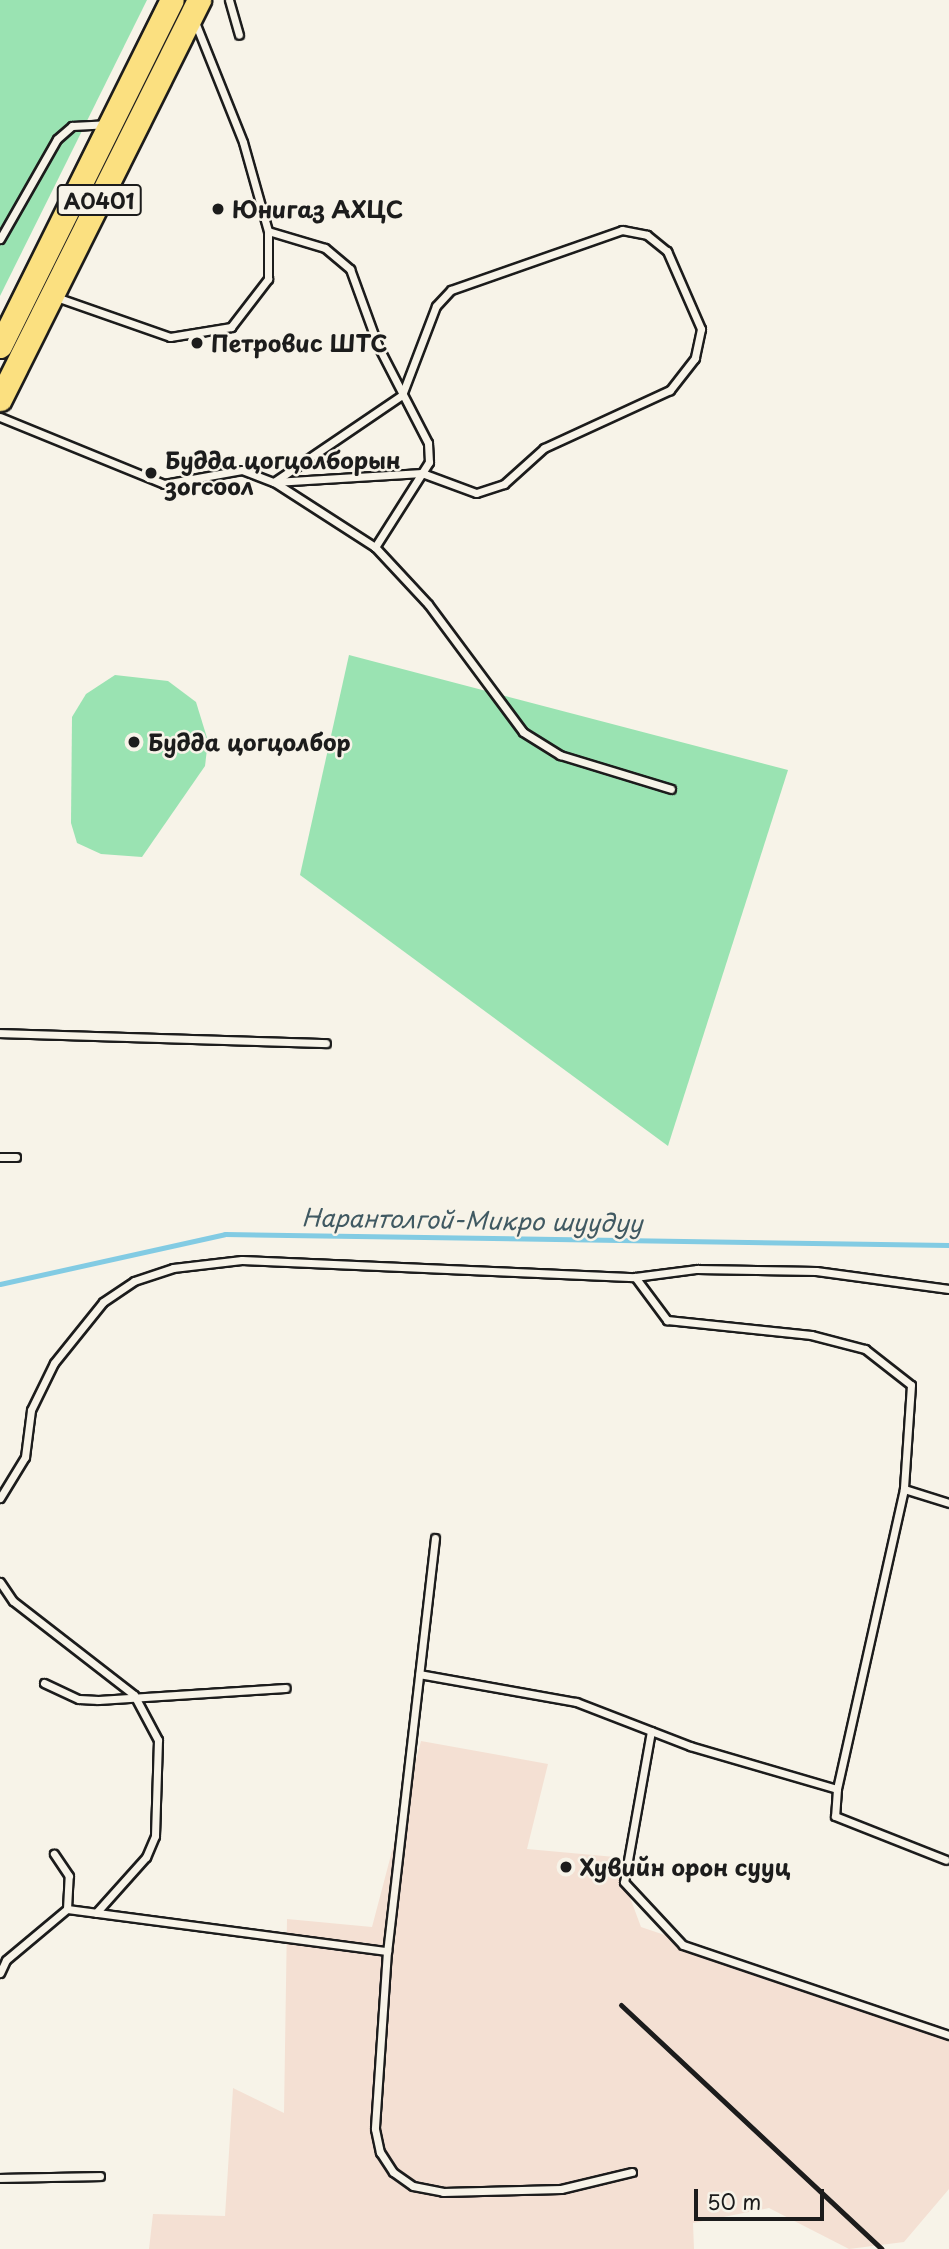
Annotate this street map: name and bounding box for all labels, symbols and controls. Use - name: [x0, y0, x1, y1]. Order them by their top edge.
- road number: A0401: [55, 182, 143, 218]
- place label: Юнигаз АХЦС: [232, 195, 403, 223]
- marker: Юнигаз АХЦС: [210, 201, 226, 217]
- place label: Петровис ШТС: [211, 329, 388, 357]
- marker: Петровис ШТС: [189, 335, 205, 351]
- place label: Будда цогцолборын зогсоол: [165, 446, 401, 500]
- marker: Будда цогцолборын зогсоол: [143, 465, 159, 481]
- place label: Будда цогцолбор: [148, 728, 351, 756]
- marker: Будда цогцолбор: [126, 734, 142, 750]
- water label: Нарантолгой-Микро шуудуу: [302, 1203, 642, 1237]
- place label: Хувийн орон сууц: [580, 1853, 792, 1881]
- marker: Хувийн орон сууц: [558, 1859, 574, 1875]
- scale bar: [697, 2176, 827, 2220]
- text: 50 m: [707, 2185, 761, 2217]

